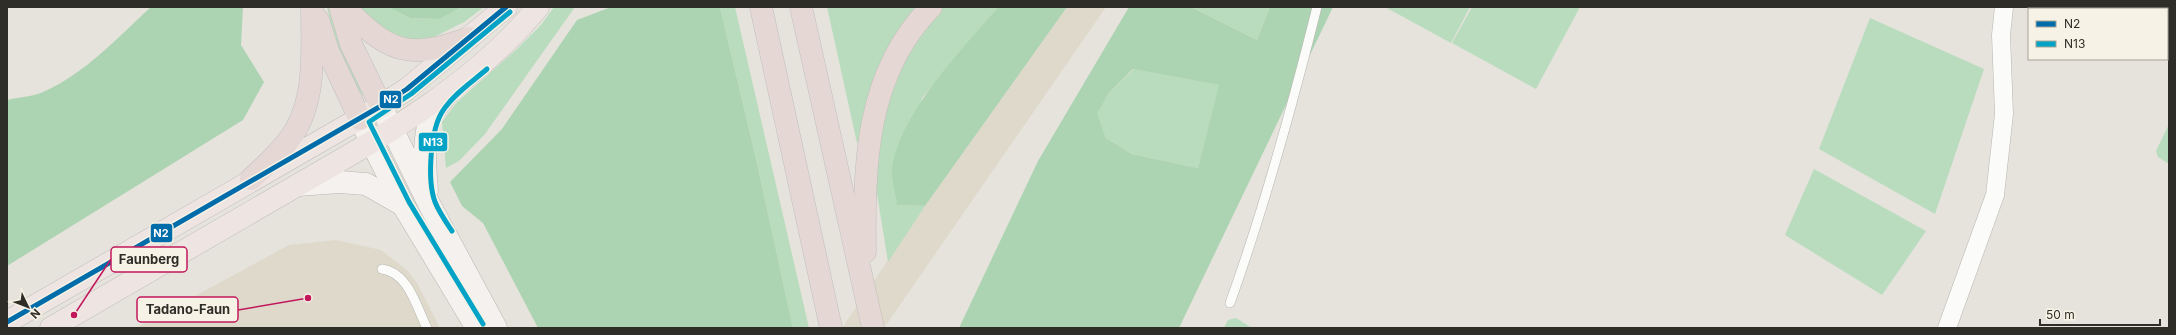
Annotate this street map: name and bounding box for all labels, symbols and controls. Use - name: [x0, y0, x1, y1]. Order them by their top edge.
- legend: [2028, 8, 2168, 60]
- text: N2: [2064, 16, 2080, 31]
- text: N13: [2064, 36, 2085, 51]
- line badge: N2: [379, 90, 402, 109]
- text: N2: [383, 92, 399, 106]
- line badge: N13: [418, 132, 448, 152]
- text: N13: [423, 135, 443, 149]
- line badge: N2: [150, 223, 173, 243]
- text: N2: [153, 226, 169, 240]
- callout: Faunberg: [111, 247, 187, 272]
- text: Faunberg: [119, 251, 179, 267]
- north arrow: [8, 287, 48, 327]
- callout: Tadano-Faun: [137, 297, 238, 322]
- text: Tadano-Faun: [146, 301, 230, 317]
- scale bar: [2040, 301, 2160, 327]
- text: N: [27, 306, 43, 322]
- text: 50 m: [2046, 307, 2075, 322]

